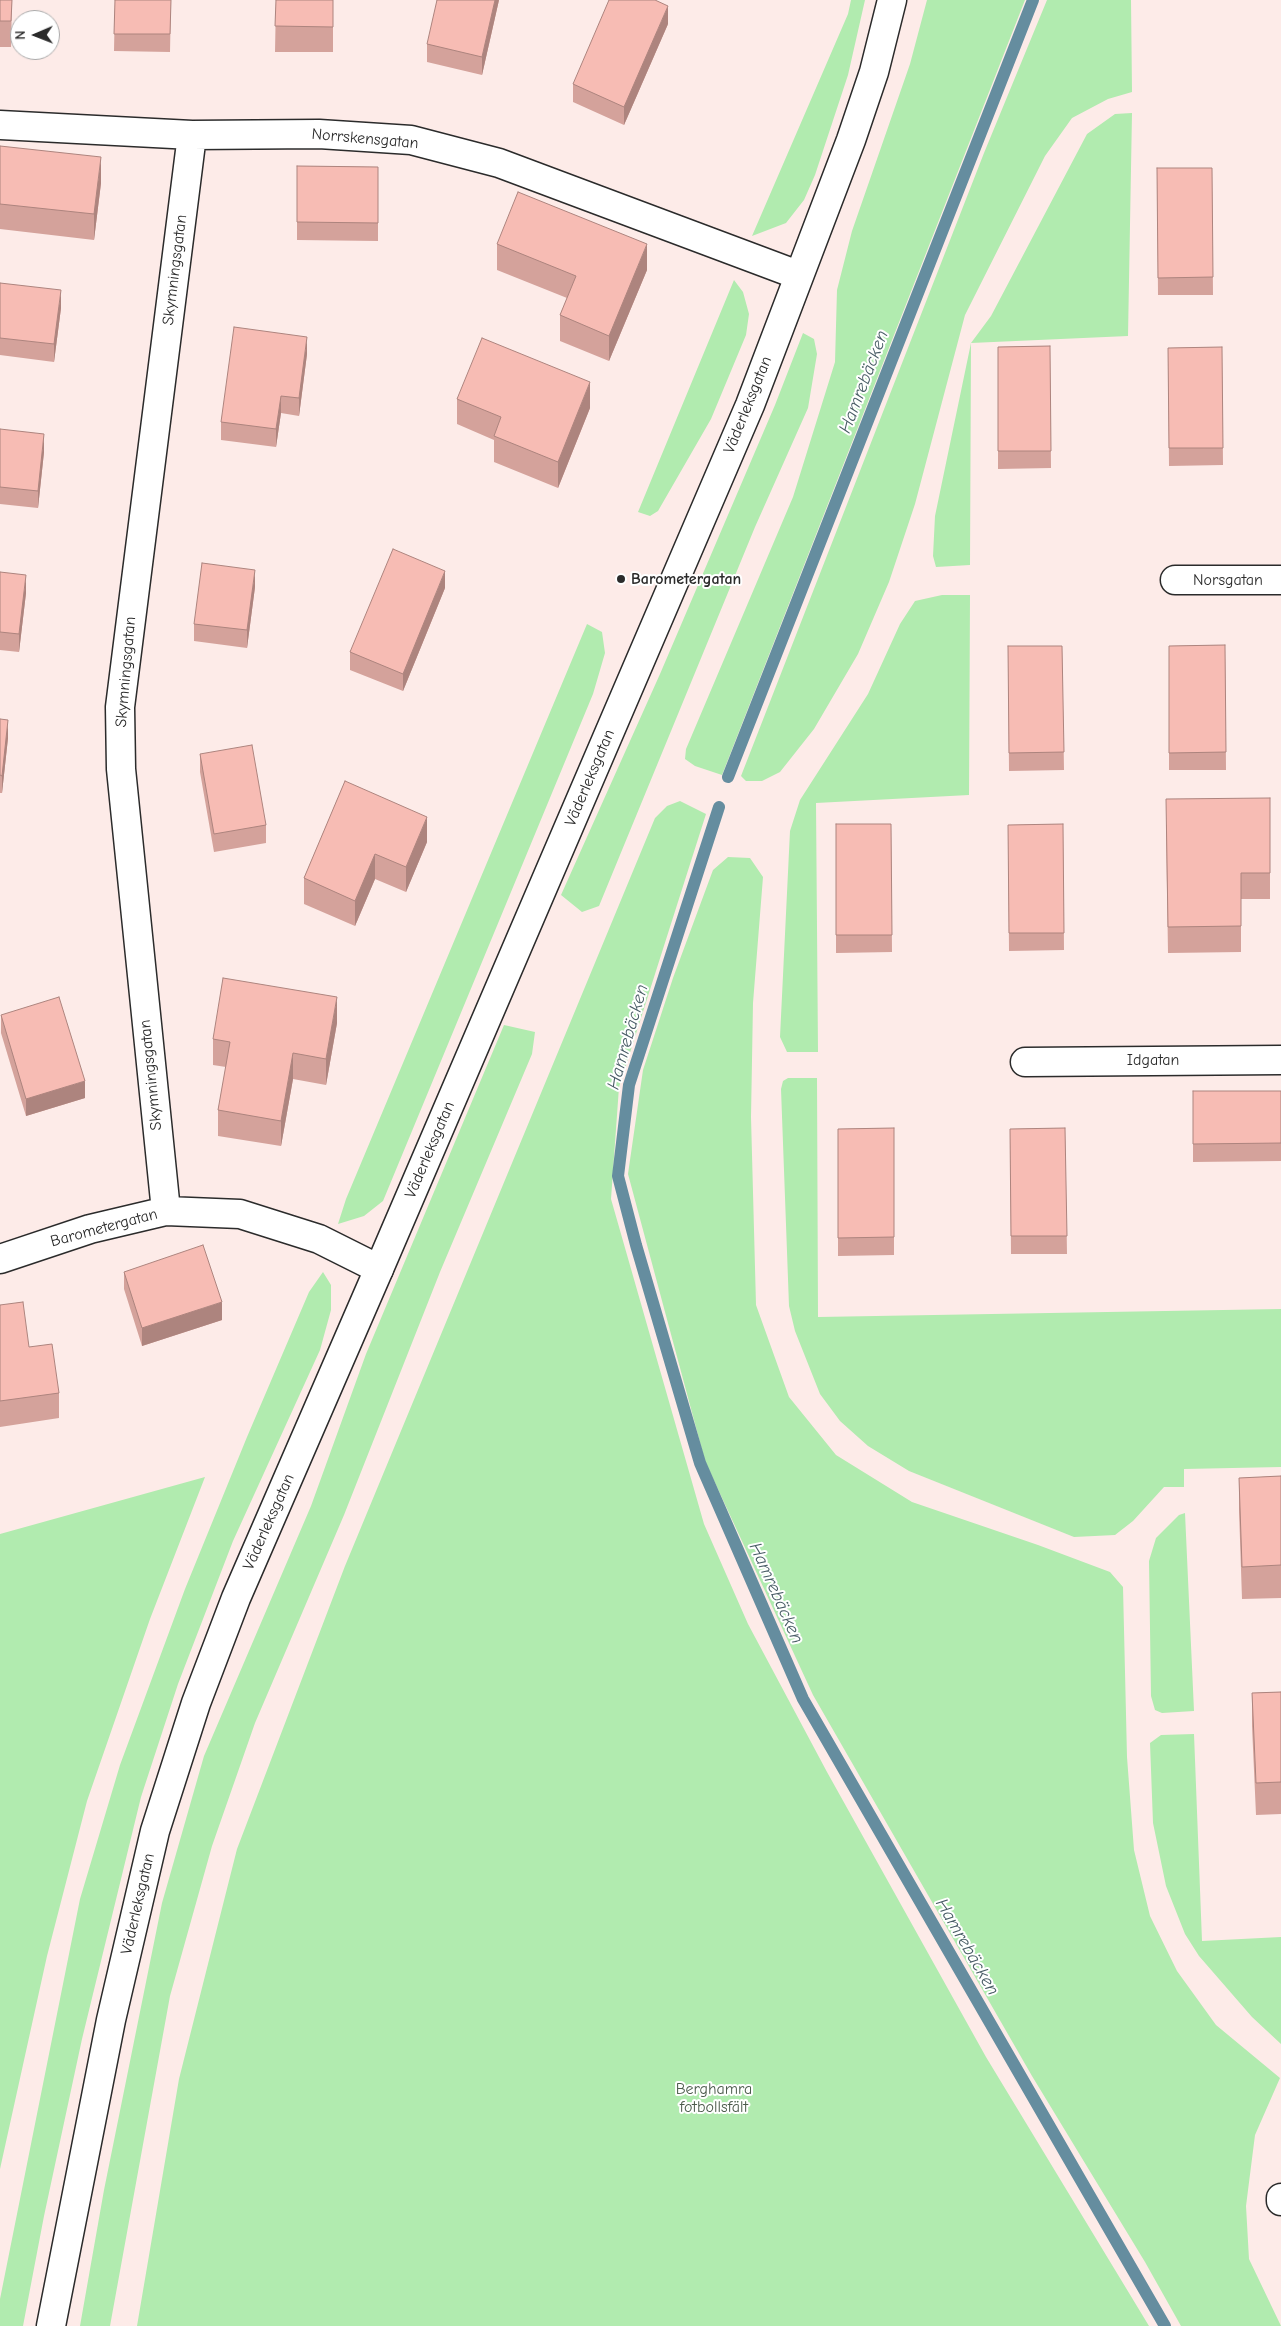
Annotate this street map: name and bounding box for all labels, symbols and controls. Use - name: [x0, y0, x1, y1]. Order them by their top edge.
- north arrow: [10, 10, 60, 60]
- text: N: [12, 31, 29, 40]
- street label: Norrskensgatan: [311, 125, 419, 153]
- street label: Skymningsgatan: [159, 214, 191, 326]
- water label: Hamrebäcken: [835, 328, 893, 436]
- street label: Väderleksgatan: [720, 353, 776, 457]
- place label: Barometergatan: [631, 569, 741, 589]
- street label: Norsgatan: [1193, 570, 1263, 590]
- marker: Barometergatan: [615, 573, 627, 585]
- street label: Skymningsgatan: [112, 616, 140, 728]
- street label: Väderleksgatan: [561, 727, 619, 829]
- water label: Hamrebäcken: [603, 982, 653, 1092]
- street label: Skymningsgatan: [136, 1019, 166, 1131]
- street label: Idgatan: [1127, 1050, 1179, 1070]
- street label: Väderleksgatan: [401, 1099, 459, 1201]
- street label: Barometergatan: [48, 1205, 160, 1251]
- street label: Väderleksgatan: [239, 1471, 299, 1573]
- water label: Hamrebäcken: [744, 1539, 808, 1647]
- street label: Väderleksgatan: [117, 1851, 159, 1957]
- water label: Hamrebäcken: [931, 1895, 1003, 1999]
- park label: Berghamra fotbollsfält: [676, 2079, 752, 2117]

